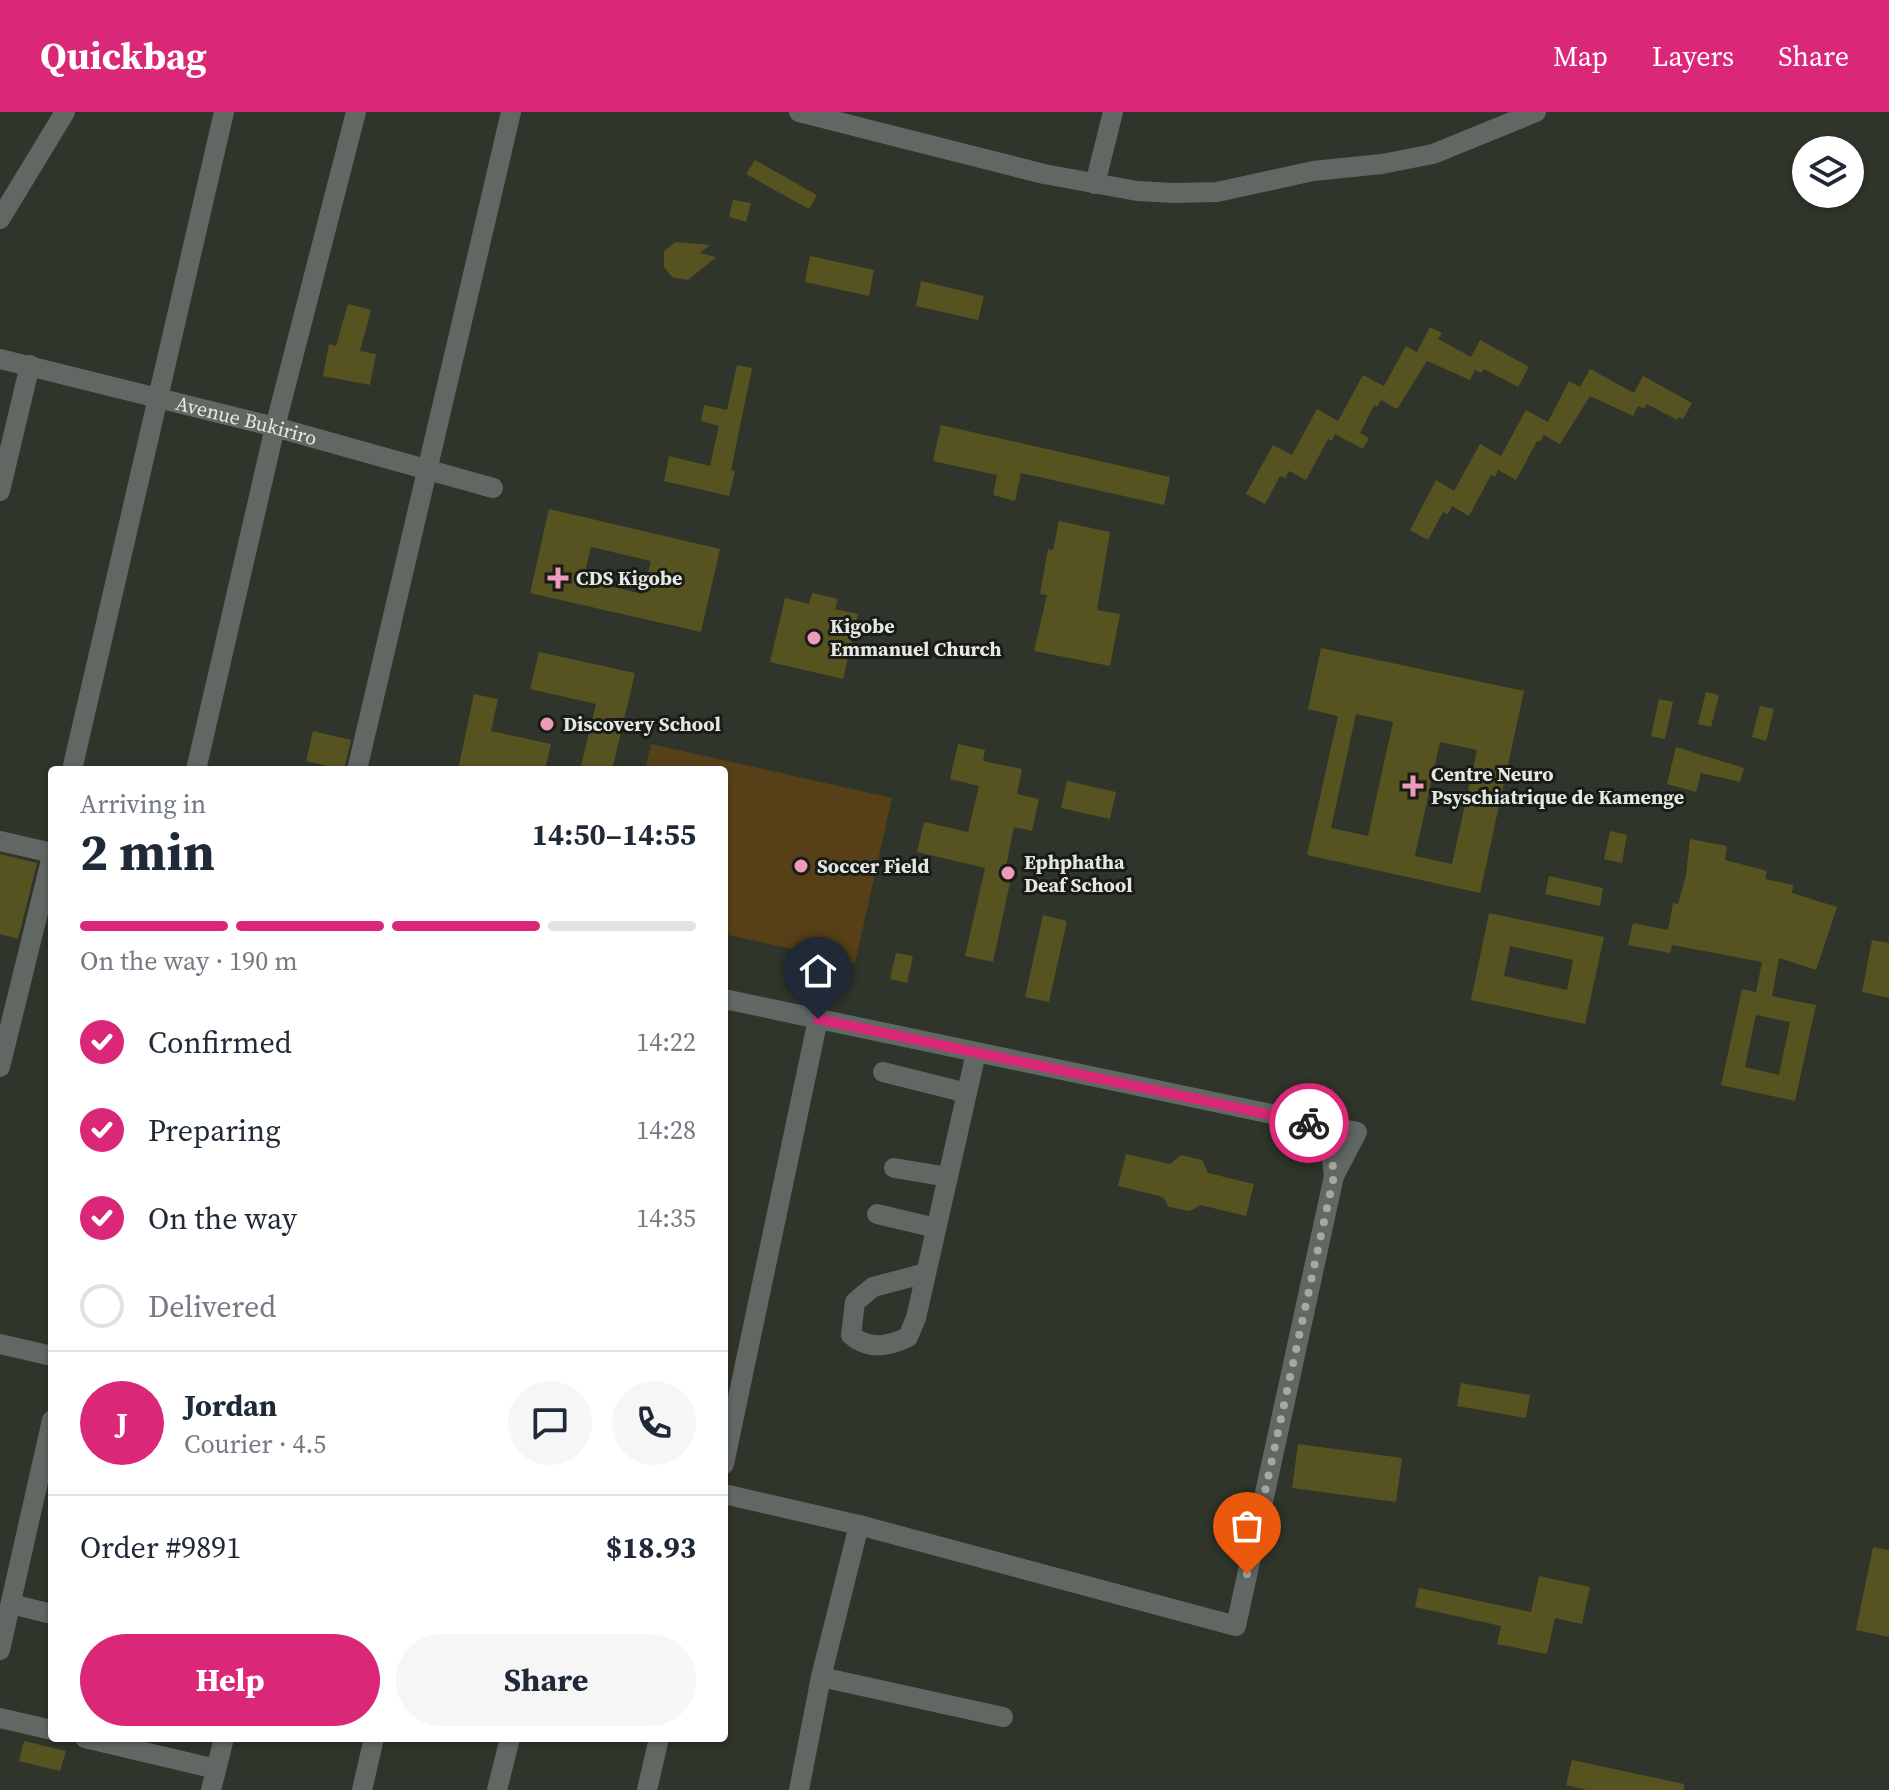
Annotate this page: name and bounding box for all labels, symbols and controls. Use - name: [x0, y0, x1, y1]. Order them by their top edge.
- text: Quickbag: [40, 30, 207, 82]
- text: Map: [1553, 37, 1608, 75]
- text: Layers: [1652, 37, 1734, 75]
- text: Share: [1778, 37, 1849, 75]
- map controls: [1792, 136, 1864, 208]
- button: layers: [1792, 136, 1864, 208]
- street label: Avenue Bukiriro: [173, 389, 320, 452]
- place label: CDS Kigobe: [576, 564, 682, 592]
- marker: CDS Kigobe: [547, 567, 569, 589]
- place label: Kigobe Emmanuel Church: [830, 612, 1002, 663]
- marker: Kigobe Emmanuel Church: [805, 629, 823, 647]
- place label: Discovery School: [563, 710, 721, 738]
- marker: Discovery School: [538, 715, 556, 733]
- place label: Centre Neuro Psyschiatrique de Kamenge: [1431, 760, 1684, 811]
- marker: Centre Neuro Psyschiatrique de Kamenge: [1402, 775, 1424, 797]
- text: Arriving in: [80, 786, 206, 822]
- text: 14:50–14:55: [532, 814, 696, 855]
- text: 2 min: [80, 816, 215, 887]
- place label: Ephphatha Deaf School: [1024, 848, 1133, 899]
- place label: Soccer Field: [817, 852, 929, 880]
- marker: Soccer Field: [792, 857, 810, 875]
- marker: Ephphatha Deaf School: [999, 864, 1017, 882]
- pin: [784, 937, 852, 1019]
- text: On the way · 190 m: [80, 943, 298, 979]
- icon: home: [796, 949, 840, 993]
- icon: check: [80, 1020, 124, 1064]
- text: Confirmed: [148, 1022, 292, 1063]
- text: 14:22: [636, 1024, 696, 1060]
- courier: [1269, 1083, 1349, 1163]
- icon: bike: [1287, 1101, 1331, 1145]
- icon: check: [80, 1108, 124, 1152]
- text: Preparing: [148, 1110, 281, 1151]
- text: 14:28: [636, 1112, 696, 1148]
- icon: check: [80, 1196, 124, 1240]
- text: On the way: [148, 1198, 297, 1239]
- text: 14:35: [636, 1200, 696, 1236]
- text: Delivered: [148, 1286, 276, 1327]
- button: chat: [508, 1381, 592, 1465]
- button: phone: [612, 1381, 696, 1465]
- text: Jordan: [184, 1385, 277, 1426]
- text: J: [116, 1403, 128, 1444]
- text: Courier · 4.5: [184, 1426, 326, 1462]
- pin: [1213, 1492, 1281, 1574]
- icon: bag: [1225, 1504, 1269, 1548]
- text: Order #9891: [80, 1527, 241, 1568]
- text: $18.93: [606, 1527, 696, 1568]
- button: Help: [80, 1634, 380, 1726]
- button: Share: [396, 1634, 696, 1726]

